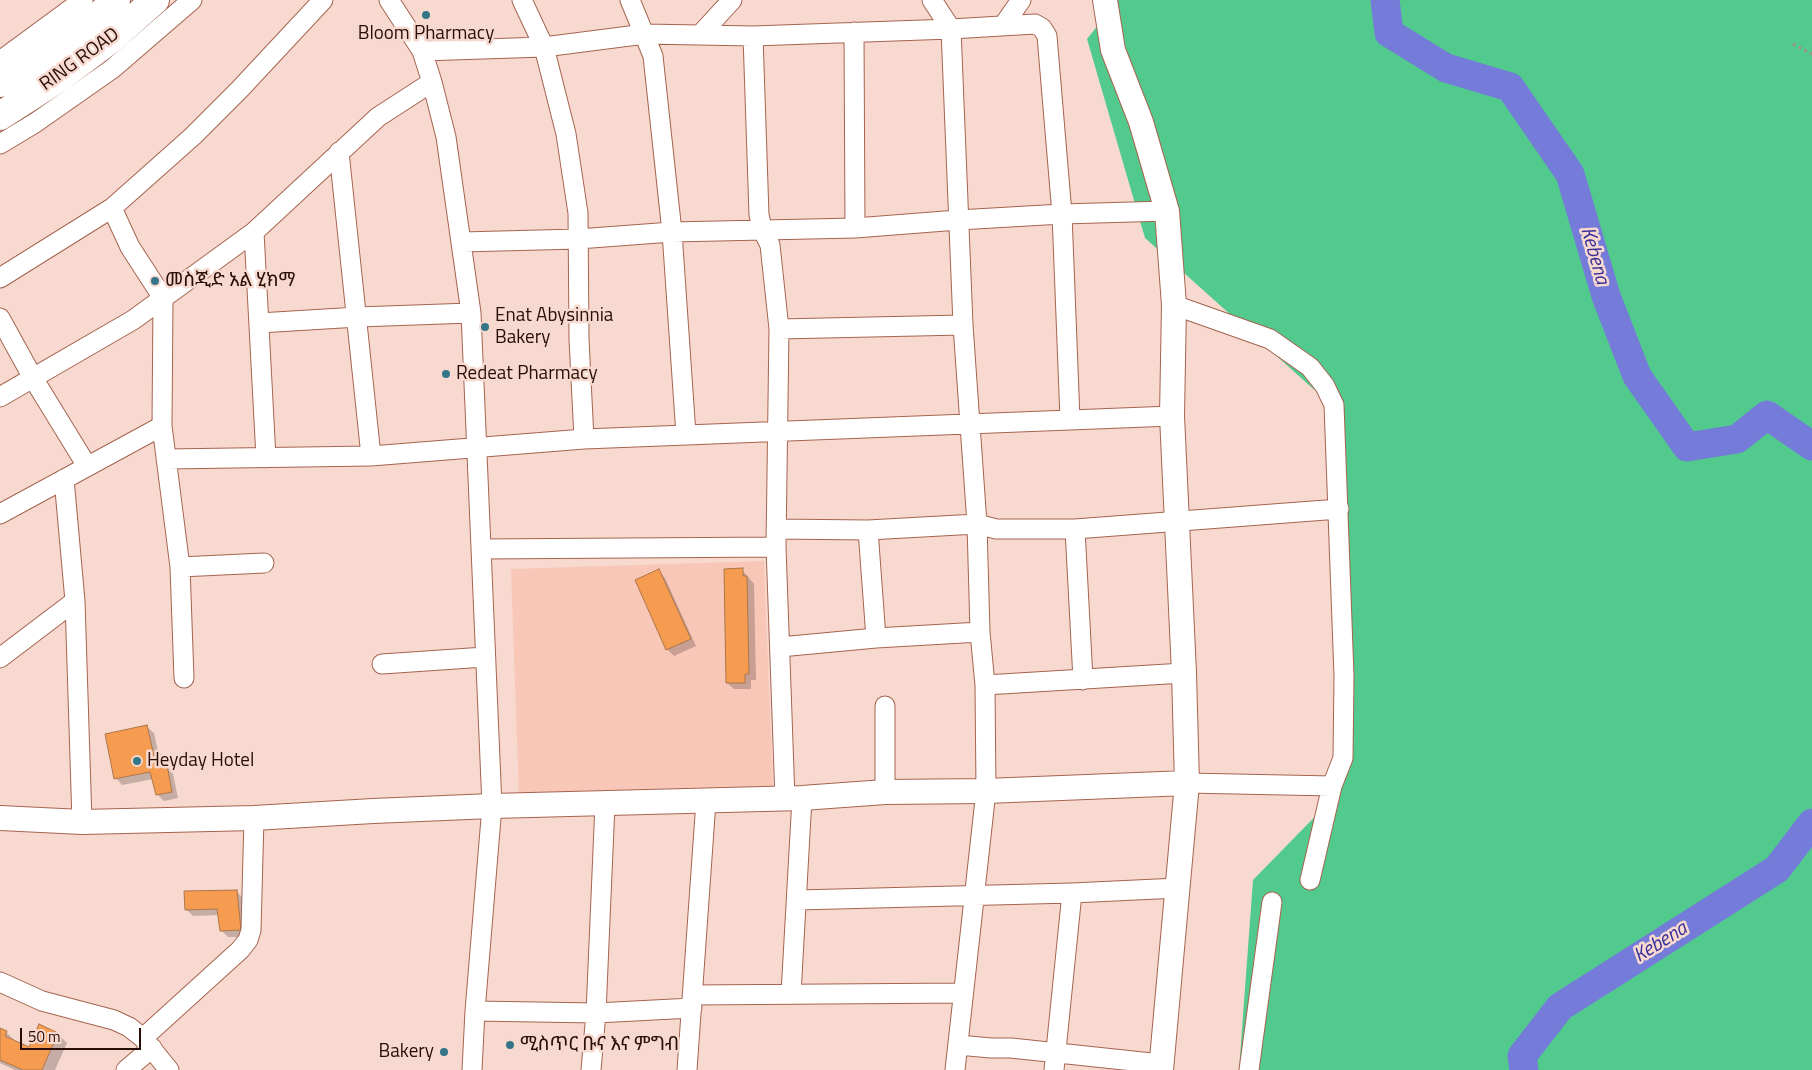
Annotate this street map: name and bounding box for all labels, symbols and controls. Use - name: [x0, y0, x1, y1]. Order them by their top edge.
- marker: Bloom Pharmacy: [420, 9, 432, 21]
- place label: Bloom Pharmacy: [358, 23, 494, 45]
- street label: RING ROAD: [36, 24, 124, 96]
- water label: Kebena: [1574, 225, 1614, 287]
- place label: መስጂድ አል ሂክማ: [165, 270, 295, 292]
- marker: መስጂድ አል ሂክማ: [149, 275, 161, 287]
- place label: Enat Abysinnia Bakery: [495, 305, 613, 349]
- marker: Enat Abysinnia Bakery: [479, 321, 491, 333]
- place label: Redeat Pharmacy: [456, 363, 598, 385]
- marker: Redeat Pharmacy: [440, 368, 452, 380]
- place label: Heyday Hotel: [147, 750, 254, 772]
- marker: Heyday Hotel: [131, 755, 143, 767]
- water label: Kebena: [1630, 917, 1692, 969]
- scale bar: [22, 1018, 144, 1050]
- text: 50 m: [28, 1025, 61, 1048]
- place label: ሚስጥር ቡና እና ምግብ: [520, 1034, 679, 1056]
- marker: ሚስጥር ቡና እና ምግብ: [504, 1039, 516, 1051]
- place label: Bakery: [379, 1041, 434, 1063]
- marker: Bakery: [438, 1046, 450, 1058]

